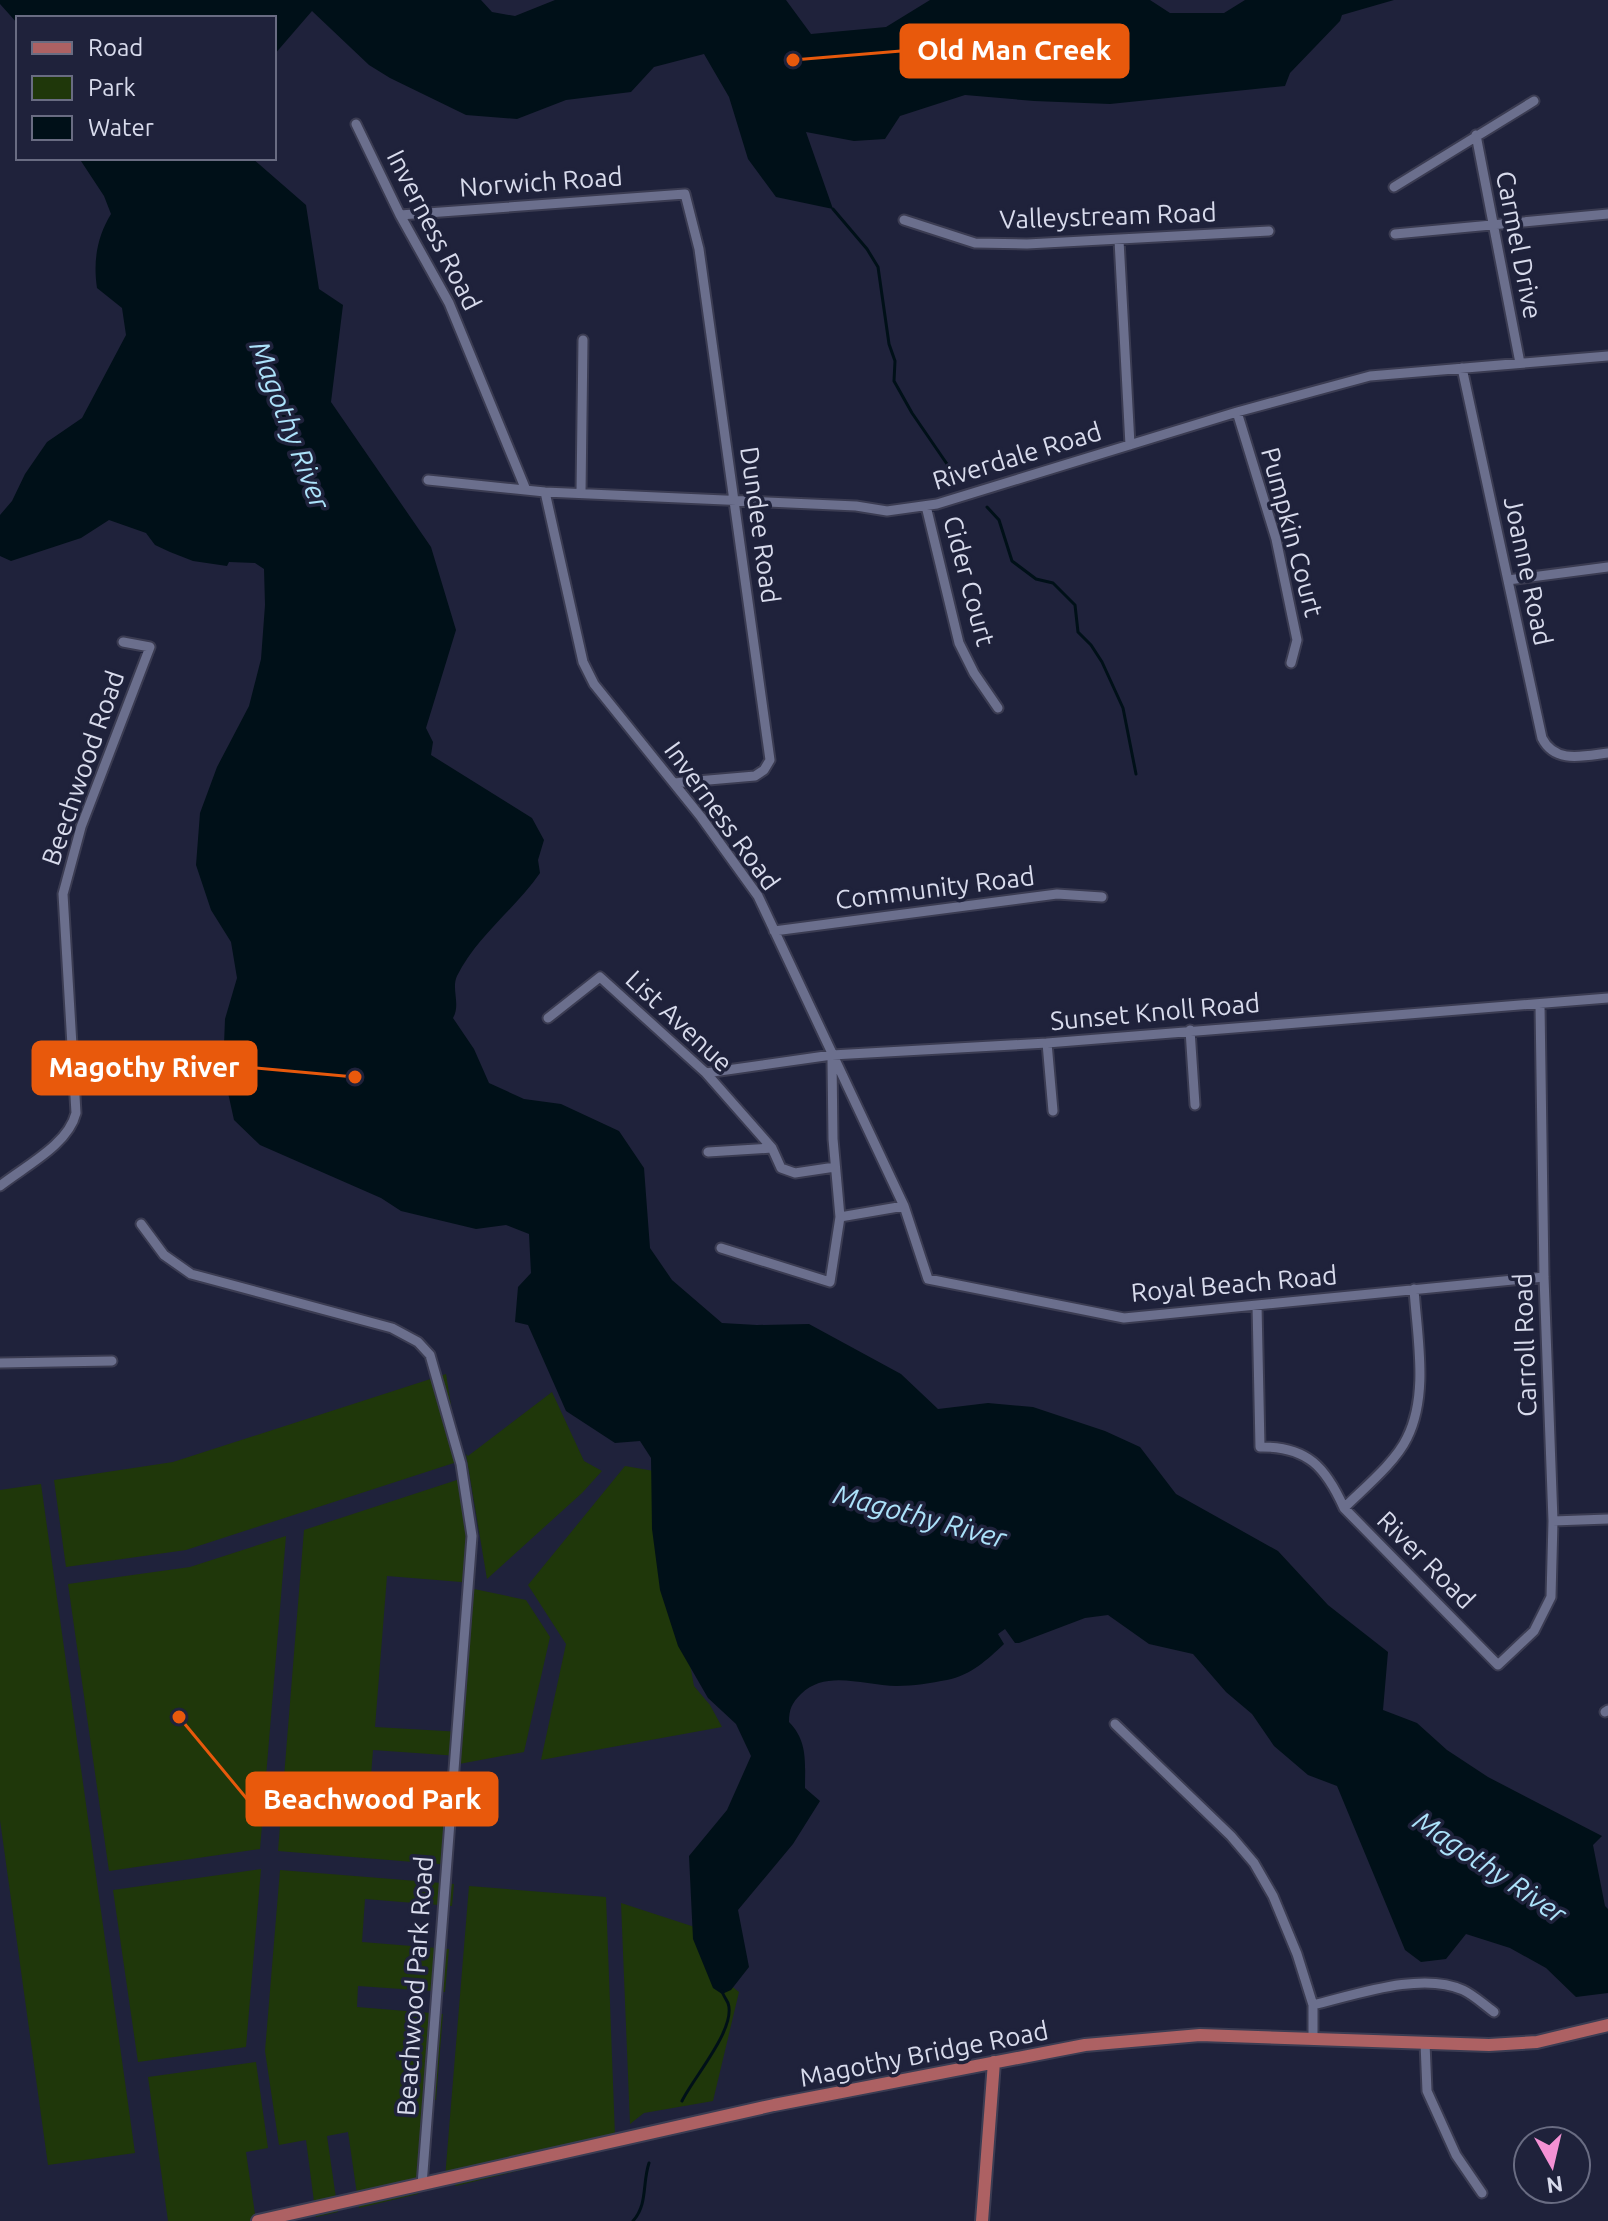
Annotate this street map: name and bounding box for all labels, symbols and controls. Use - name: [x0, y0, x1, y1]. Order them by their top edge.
- legend: [16, 16, 276, 160]
- callout: Old Man Creek: [901, 25, 1128, 77]
- text: Road: [88, 34, 143, 61]
- text: Old Man Creek: [917, 34, 1111, 65]
- text: Park: [88, 74, 136, 101]
- text: Water: [88, 114, 154, 141]
- street label: Inverness Road: [382, 145, 487, 315]
- street label: Norwich Road: [458, 161, 624, 202]
- street label: Carmel Drive: [1491, 168, 1548, 321]
- street label: Valleystream Road: [999, 197, 1217, 234]
- water label: Magothy River: [244, 336, 337, 514]
- street label: Riverdale Road: [929, 416, 1105, 495]
- street label: Pumpkin Court: [1256, 444, 1329, 620]
- street label: Dundee Road: [735, 445, 786, 605]
- street label: Joanne Road: [1499, 494, 1558, 648]
- street label: Cider Court: [938, 513, 1001, 649]
- street label: Beechwood Road: [36, 667, 129, 869]
- street label: Inverness Road: [659, 736, 786, 895]
- street label: Community Road: [834, 861, 1036, 914]
- street label: List Avenue: [620, 964, 738, 1077]
- street label: Sunset Knoll Road: [1049, 988, 1261, 1035]
- callout: Magothy River: [33, 1042, 256, 1094]
- text: Magothy River: [48, 1051, 240, 1082]
- street label: Royal Beach Road: [1130, 1260, 1338, 1307]
- street label: Carroll Road: [1508, 1273, 1541, 1417]
- water label: Magothy River: [830, 1478, 1011, 1554]
- street label: River Road: [1372, 1505, 1481, 1614]
- callout: Beachwood Park: [247, 1773, 497, 1825]
- text: Beachwood Park: [263, 1783, 481, 1814]
- water label: Magothy River: [1408, 1804, 1574, 1930]
- street label: Beachwood Park Road: [391, 1855, 438, 2117]
- street label: Magothy Bridge Road: [797, 2015, 1051, 2092]
- north arrow: [1512, 2125, 1592, 2205]
- text: N: [1545, 2172, 1565, 2199]

